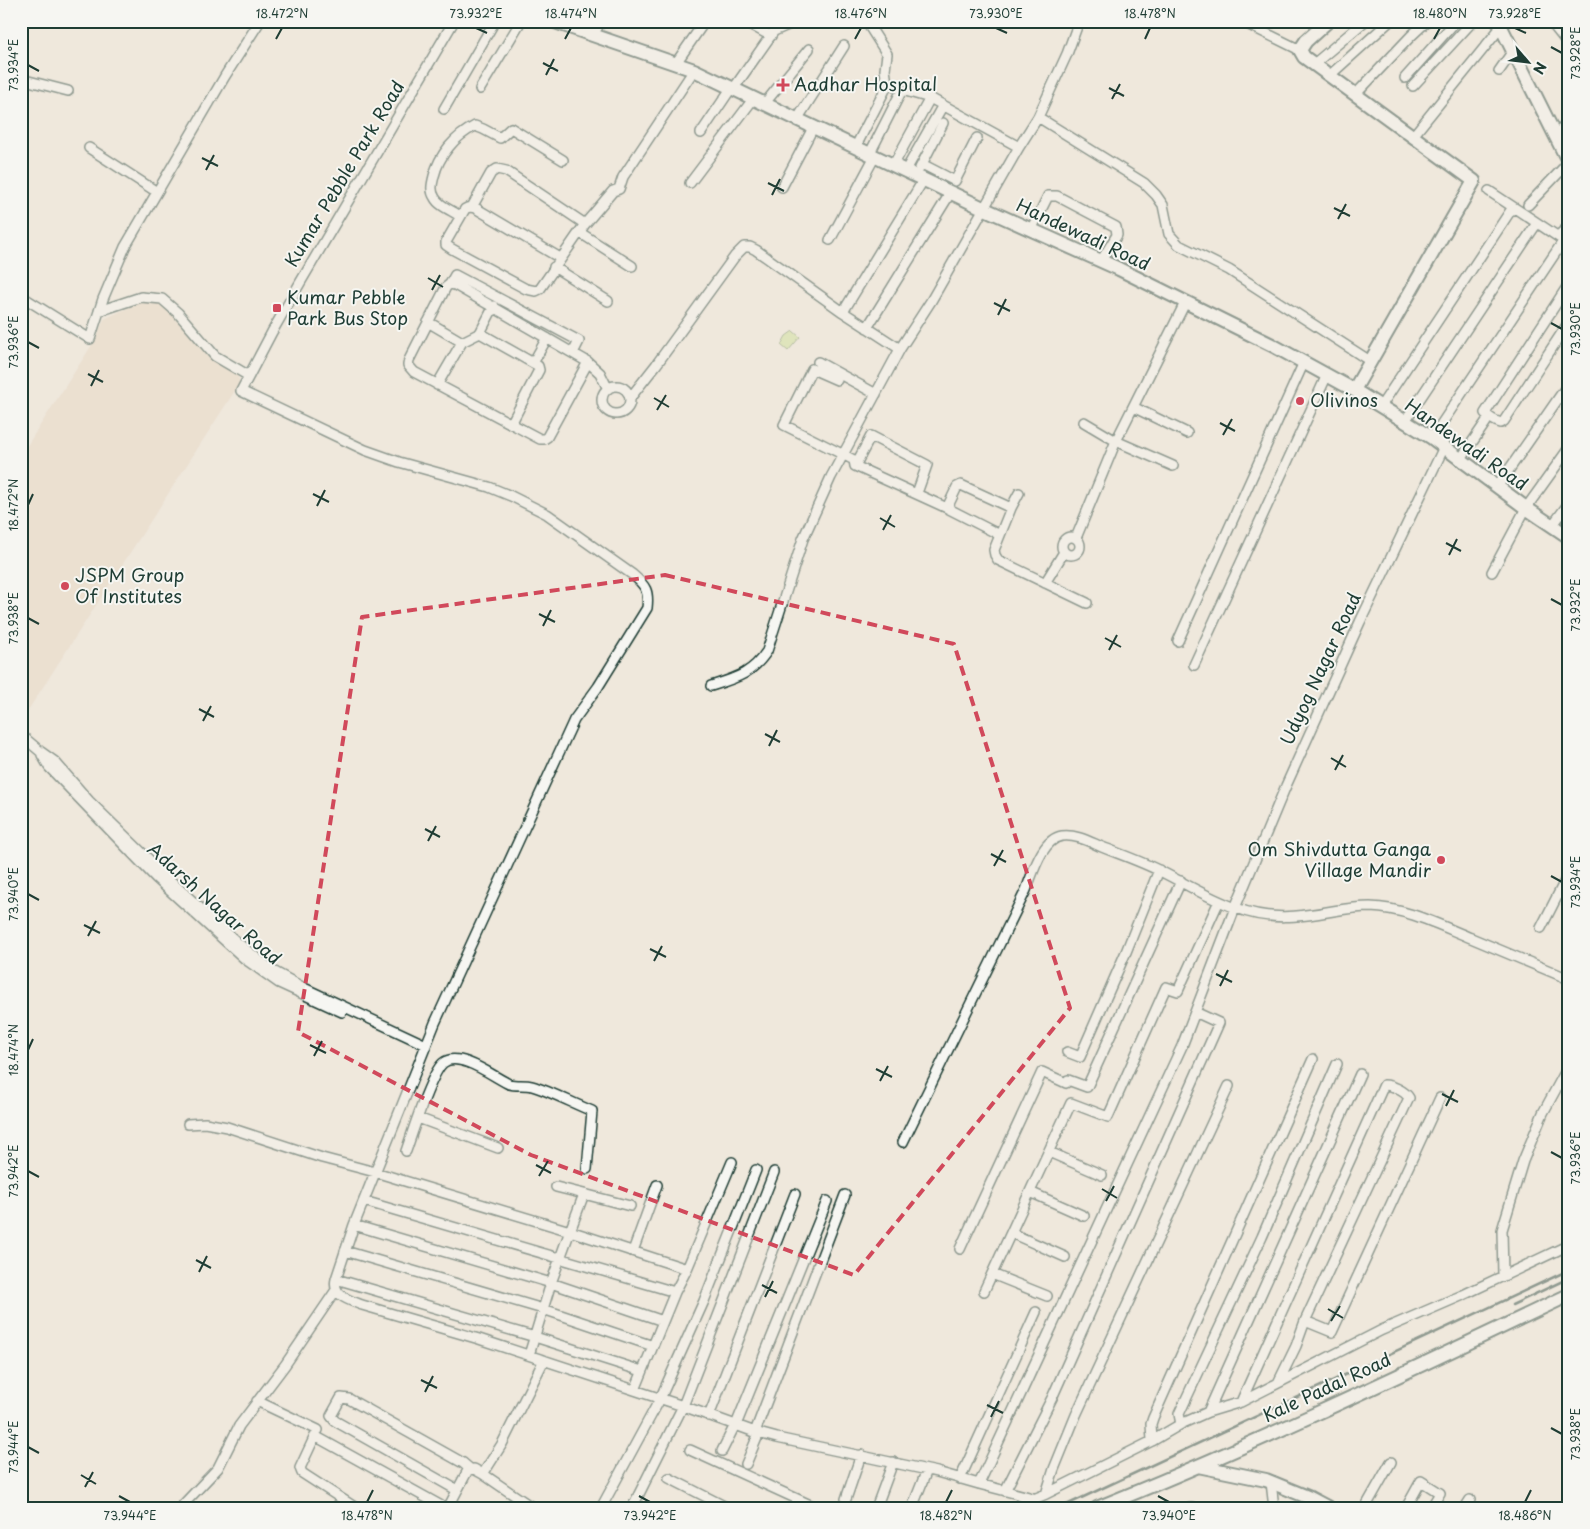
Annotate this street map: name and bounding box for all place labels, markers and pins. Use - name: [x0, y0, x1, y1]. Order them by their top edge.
- place label: Aadhar Hospital: [794, 70, 937, 97]
- marker: Aadhar Hospital: [776, 78, 790, 92]
- place label: Kumar Pebble Park Bus Stop: [287, 283, 408, 331]
- marker: Kumar Pebble Park Bus Stop: [271, 302, 283, 314]
- place label: Olivinos: [1310, 386, 1378, 413]
- marker: Olivinos: [1294, 395, 1306, 407]
- place label: JSPM Group Of Institutes: [75, 561, 184, 609]
- marker: JSPM Group Of Institutes: [59, 580, 71, 592]
- place label: Om Shivdutta Ganga Village Mandir: [1248, 835, 1432, 883]
- marker: Om Shivdutta Ganga Village Mandir: [1435, 854, 1447, 866]

